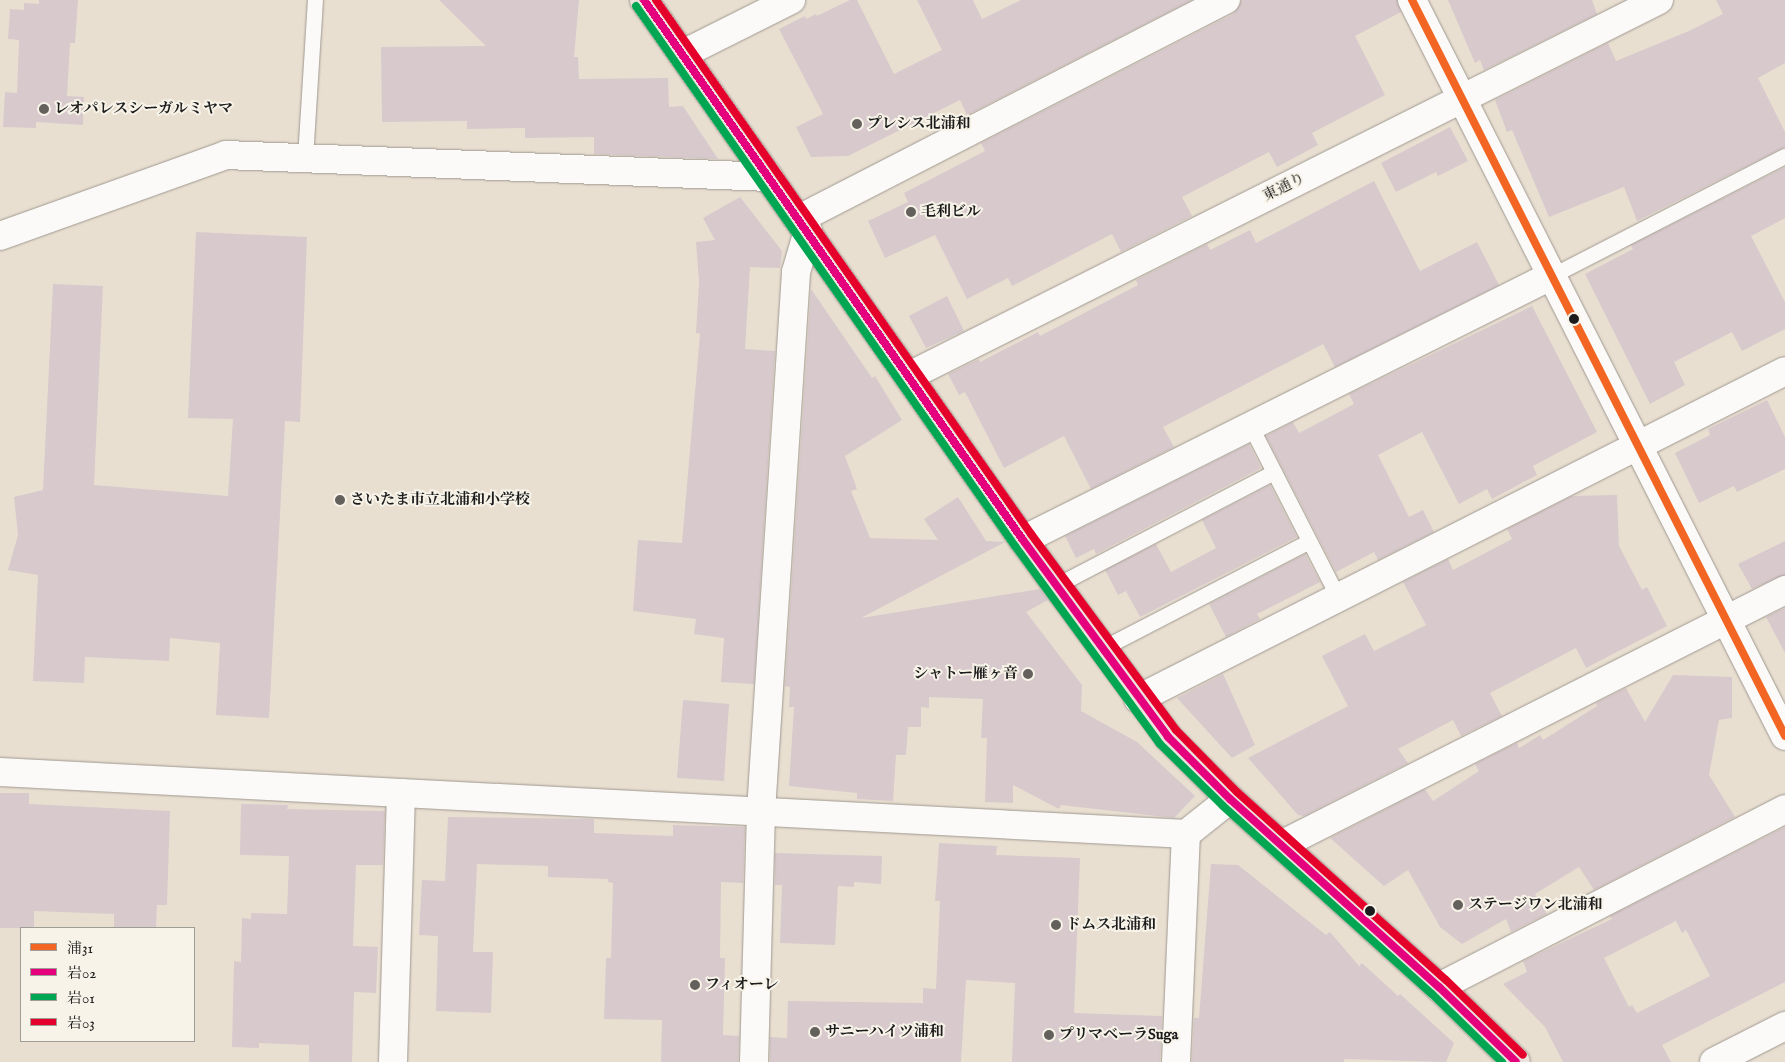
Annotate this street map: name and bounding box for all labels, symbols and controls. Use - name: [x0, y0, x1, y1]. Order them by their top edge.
- place label: レオパレスシーガルミヤマ: [54, 100, 234, 118]
- marker: レオパレスシーガルミヤマ: [38, 103, 50, 115]
- place label: プレシス北浦和: [867, 115, 972, 133]
- marker: プレシス北浦和: [851, 118, 863, 130]
- street label: 東通り: [1260, 169, 1308, 205]
- place label: 毛利ビル: [921, 203, 981, 221]
- marker: 毛利ビル: [905, 206, 917, 218]
- unlabelled marker: [1569, 314, 1579, 324]
- place label: さいたま市立北浦和小学校: [350, 491, 530, 509]
- marker: さいたま市立北浦和小学校: [334, 494, 346, 506]
- place label: シャトー雁ヶ音: [913, 665, 1018, 683]
- marker: シャトー雁ヶ音: [1022, 668, 1034, 680]
- place label: ステージワン北浦和: [1468, 896, 1603, 914]
- marker: ステージワン北浦和: [1452, 899, 1464, 911]
- unlabelled marker: [1365, 906, 1375, 916]
- place label: ドムス北浦和: [1066, 916, 1156, 934]
- marker: ドムス北浦和: [1050, 919, 1062, 931]
- legend: [20, 927, 195, 1042]
- text: 浦31: [67, 939, 93, 958]
- text: 岩02: [67, 964, 96, 983]
- place label: フィオーレ: [705, 976, 780, 994]
- marker: フィオーレ: [689, 979, 701, 991]
- text: 岩01: [67, 989, 95, 1008]
- text: 岩03: [67, 1014, 95, 1033]
- place label: サニーハイツ浦和: [825, 1023, 945, 1041]
- marker: サニーハイツ浦和: [809, 1026, 821, 1038]
- place label: プリマベーラSuga: [1059, 1026, 1179, 1044]
- marker: プリマベーラSuga: [1043, 1029, 1055, 1041]

